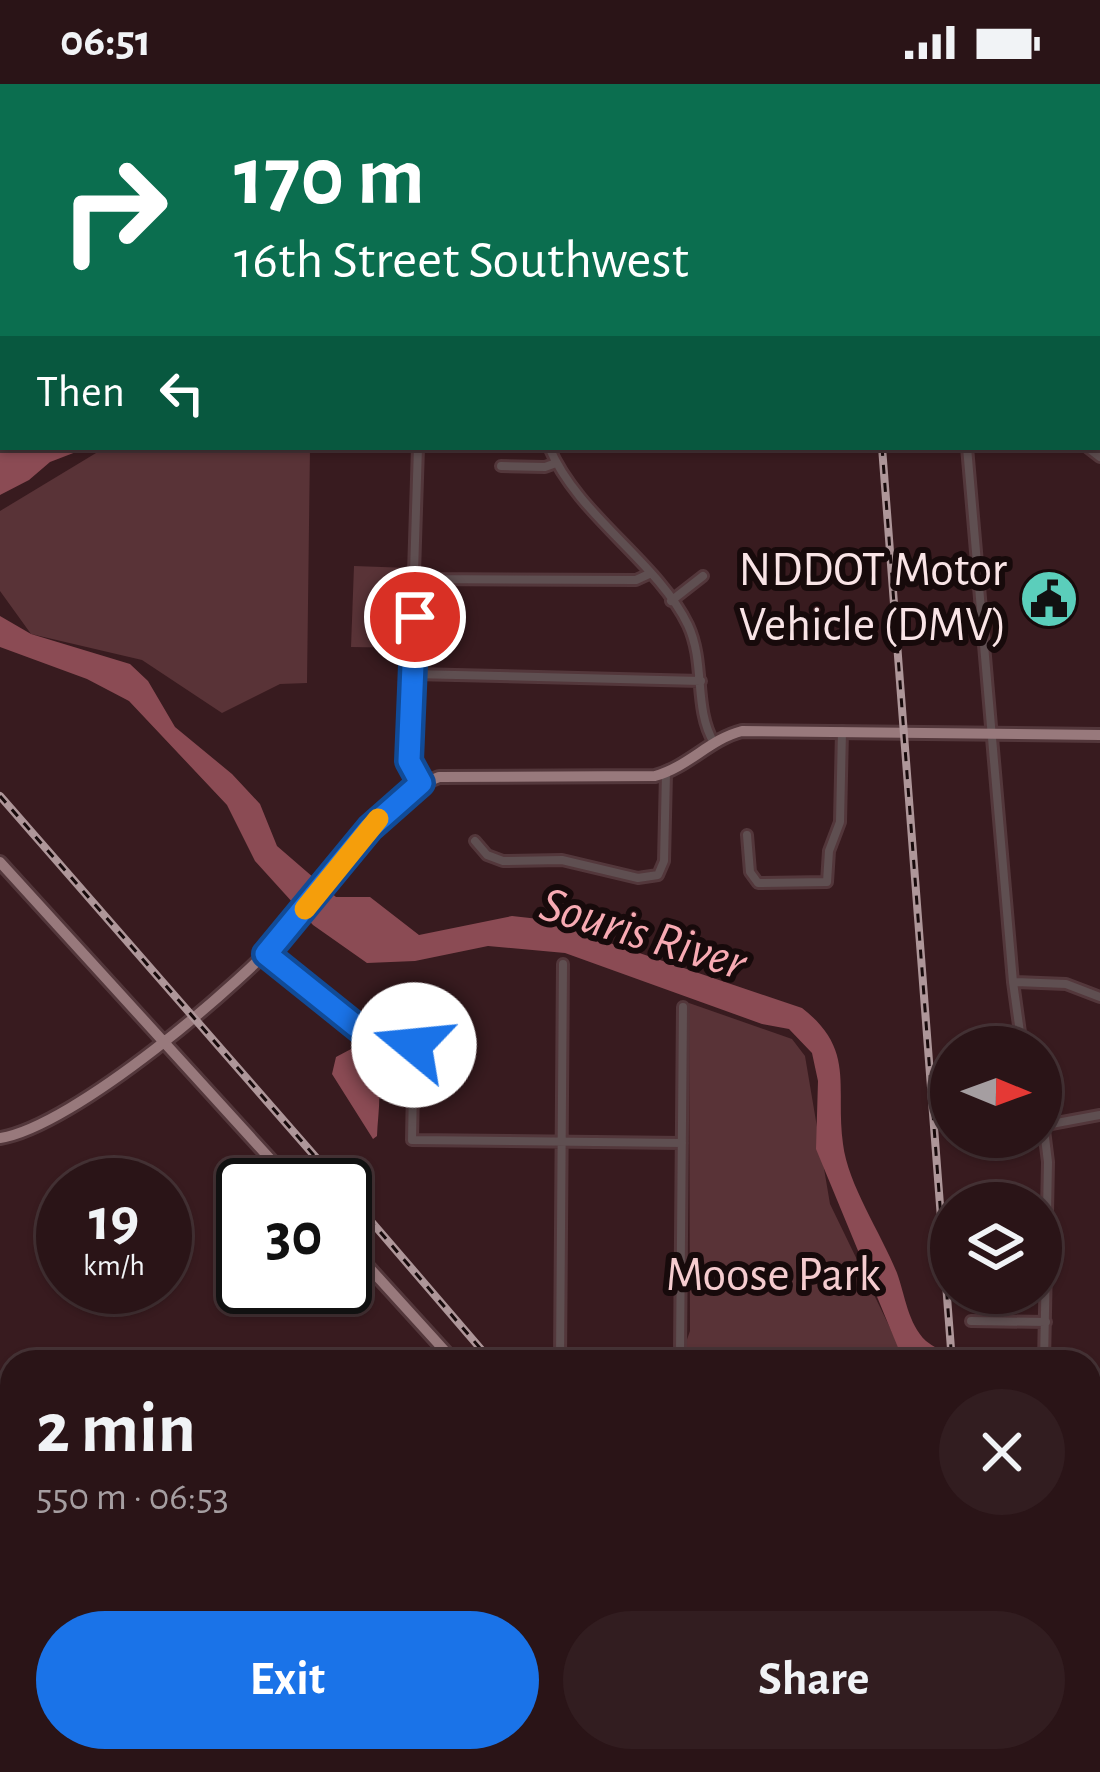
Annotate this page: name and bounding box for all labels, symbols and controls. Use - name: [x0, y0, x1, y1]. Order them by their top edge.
- text: 06:51: [60, 19, 151, 64]
- icon: right: [36, 132, 192, 288]
- text: 170 m: [234, 136, 425, 220]
- text: 16th Street Southwest: [234, 234, 689, 288]
- icon: left: [149, 360, 215, 426]
- text: Then: [36, 370, 125, 415]
- place label: NDDOT Motor Vehicle (DMV): [738, 547, 1007, 650]
- pin: [364, 566, 466, 668]
- public building icon: NDDOT Motor Vehicle (DMV): [1018, 568, 1080, 630]
- icon: arrive: [382, 584, 448, 650]
- water label: Souris River: [534, 879, 753, 990]
- position arrow: [351, 982, 477, 1108]
- north arrow: [930, 1026, 1062, 1158]
- map controls: [930, 1026, 1062, 1314]
- speed limit sign: 30: [216, 1158, 372, 1314]
- button: layers: [930, 1182, 1062, 1314]
- text: 19: [89, 1191, 139, 1251]
- text: km/h: [83, 1251, 145, 1281]
- park label: Moose Park: [666, 1252, 880, 1300]
- button: close: [939, 1389, 1065, 1515]
- text: 2 min: [36, 1393, 196, 1465]
- text: 550 m · 06:53: [36, 1478, 229, 1517]
- button: Exit: [36, 1611, 539, 1749]
- button: Share: [563, 1611, 1065, 1749]

